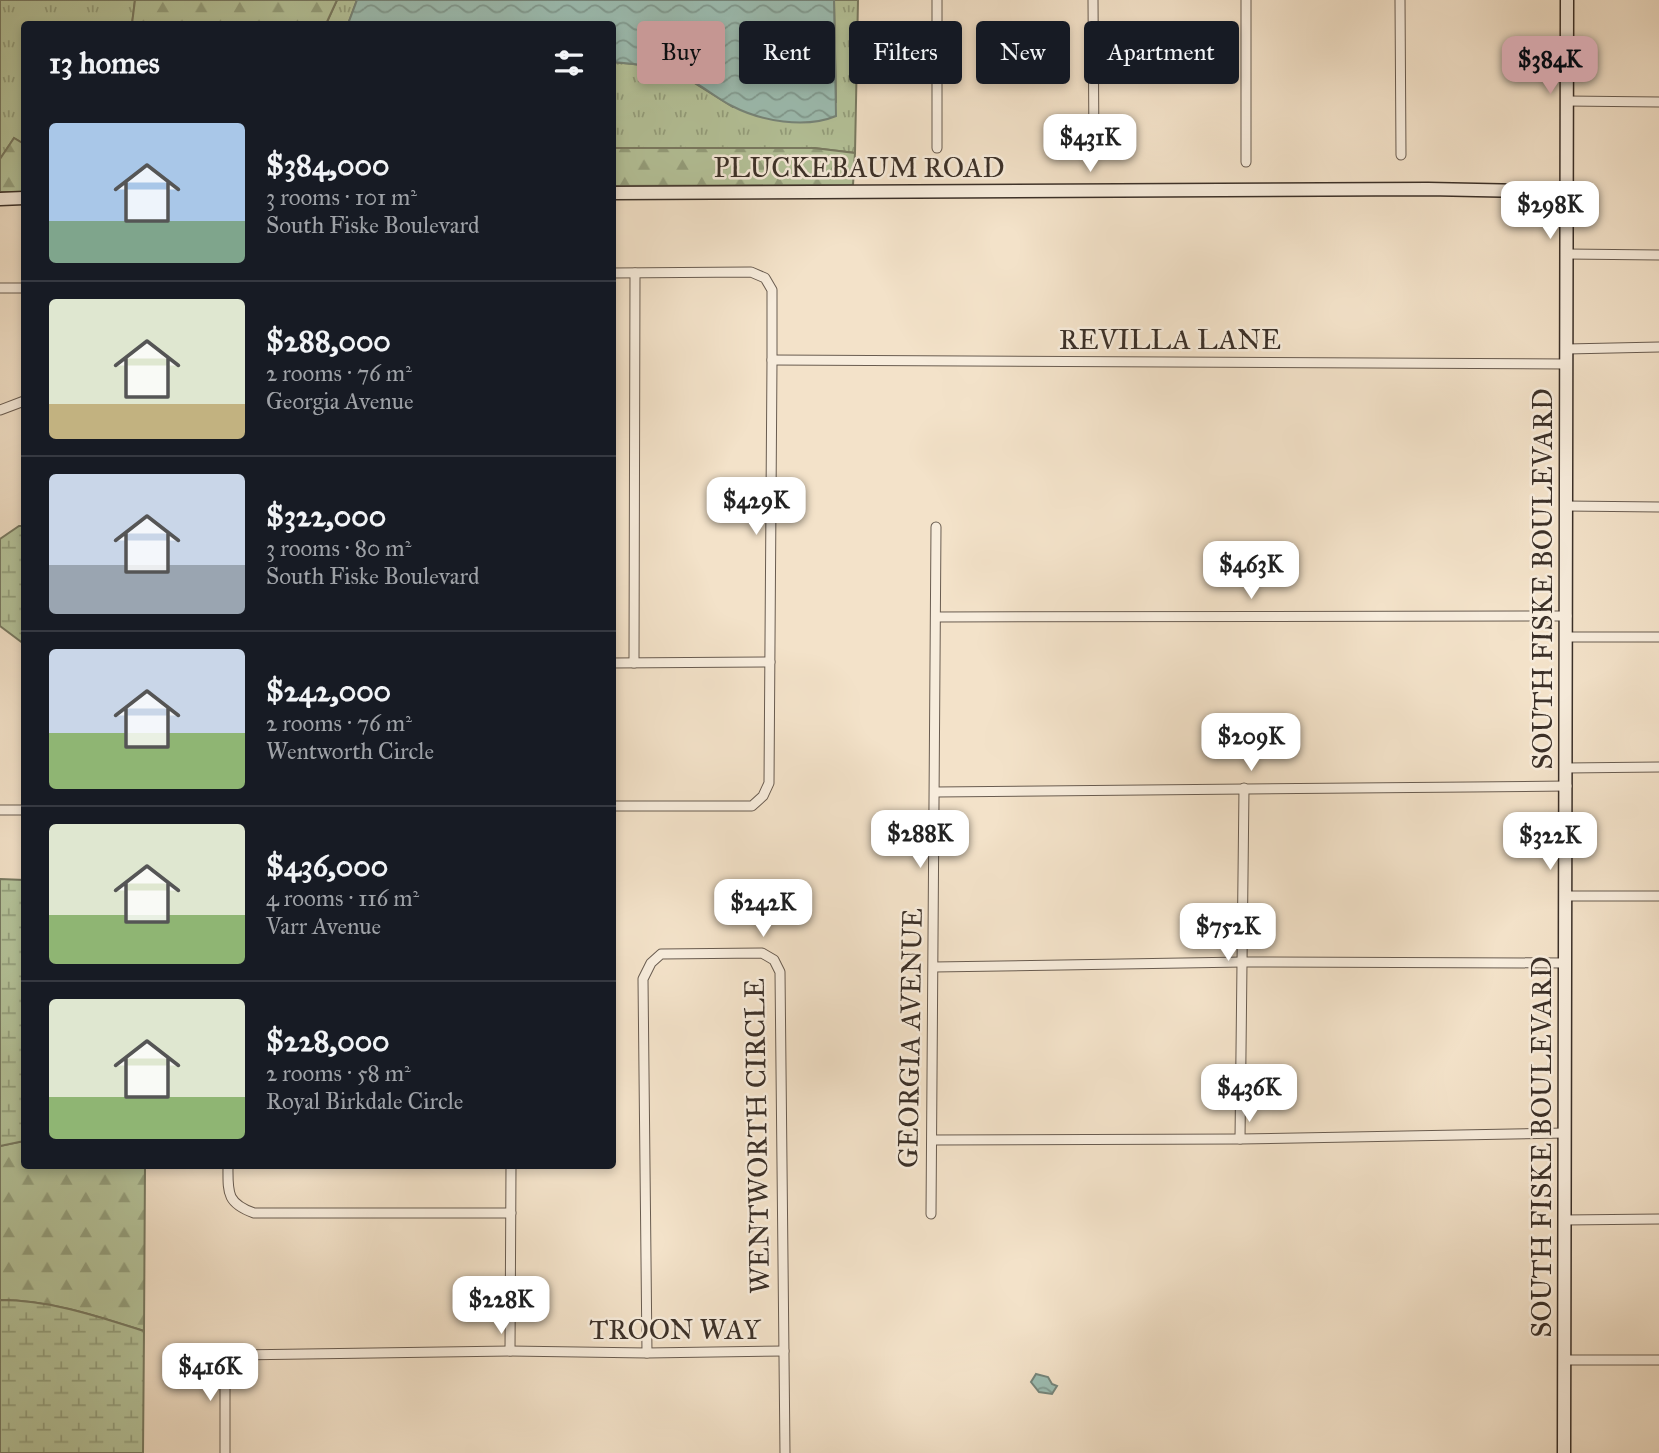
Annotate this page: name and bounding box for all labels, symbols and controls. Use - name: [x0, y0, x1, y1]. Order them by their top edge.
- chip: Buy: [637, 21, 725, 84]
- chip: Rent: [739, 21, 835, 84]
- chip: Filters: [849, 21, 962, 84]
- chip: New: [976, 21, 1070, 84]
- chip: Apartment: [1084, 21, 1239, 84]
- pin: $384K: [1501, 36, 1599, 96]
- icon: filters: [550, 44, 588, 82]
- text: 13 homes: [49, 45, 160, 81]
- text: $384K: [1518, 45, 1582, 73]
- pin: $431K: [1041, 114, 1139, 174]
- text: $431K: [1059, 123, 1121, 151]
- text: $384,000: [266, 147, 390, 183]
- street label: PLUCKEBAUM ROAD: [713, 150, 1005, 185]
- icon: home: [105, 151, 189, 235]
- pin: $298K: [1501, 182, 1599, 241]
- text: 3 rooms · 101 m²: [266, 183, 417, 211]
- text: $298K: [1517, 190, 1583, 218]
- text: South Fiske Boulevard: [266, 211, 479, 239]
- street label: REVILLA LANE: [1059, 322, 1281, 357]
- text: $288,000: [266, 323, 391, 359]
- icon: home: [105, 327, 189, 411]
- text: 2 rooms · 76 m²: [266, 359, 412, 387]
- text: Georgia Avenue: [266, 387, 413, 415]
- street label: SOUTH FISKE BOULEVARD: [1525, 388, 1560, 770]
- pin: $429K: [707, 477, 805, 537]
- text: $429K: [723, 486, 789, 514]
- text: $322,000: [266, 498, 386, 534]
- icon: home: [105, 502, 189, 586]
- text: 3 rooms · 80 m²: [266, 534, 411, 562]
- pin: $463K: [1202, 542, 1300, 601]
- text: $463K: [1219, 550, 1283, 578]
- text: South Fiske Boulevard: [266, 562, 479, 590]
- text: $242,000: [266, 673, 391, 709]
- icon: home: [105, 677, 189, 761]
- text: 2 rooms · 76 m²: [266, 709, 412, 737]
- pin: $209K: [1202, 714, 1300, 773]
- text: $209K: [1217, 722, 1285, 750]
- text: Wentworth Circle: [266, 737, 434, 765]
- pin: $288K: [871, 810, 969, 870]
- pin: $322K: [1501, 812, 1599, 872]
- text: $288K: [887, 819, 953, 847]
- text: $322K: [1519, 821, 1581, 849]
- text: $436,000: [266, 848, 388, 884]
- icon: home: [105, 852, 189, 936]
- pin: $242K: [714, 880, 812, 939]
- text: 4 rooms · 116 m²: [266, 884, 419, 912]
- text: $242K: [730, 888, 796, 916]
- pin: $752K: [1179, 904, 1277, 963]
- street label: GEORGIA AVENUE: [890, 908, 930, 1168]
- text: Varr Avenue: [266, 912, 381, 940]
- text: $752K: [1196, 912, 1260, 940]
- street label: SOUTH FISKE BOULEVARD: [1524, 956, 1559, 1338]
- street label: WENTWORTH CIRCLE: [737, 978, 777, 1294]
- text: $228,000: [266, 1023, 390, 1059]
- icon: home: [105, 1027, 189, 1111]
- text: 2 rooms · 58 m²: [266, 1059, 411, 1087]
- pin: $436K: [1200, 1064, 1298, 1124]
- text: $436K: [1217, 1073, 1281, 1101]
- text: Royal Birkdale Circle: [266, 1087, 463, 1115]
- pin: $228K: [452, 1276, 550, 1336]
- text: $228K: [469, 1285, 533, 1313]
- street label: TROON WAY: [589, 1312, 762, 1347]
- pin: $416K: [161, 1344, 259, 1403]
- text: $416K: [178, 1352, 242, 1380]

